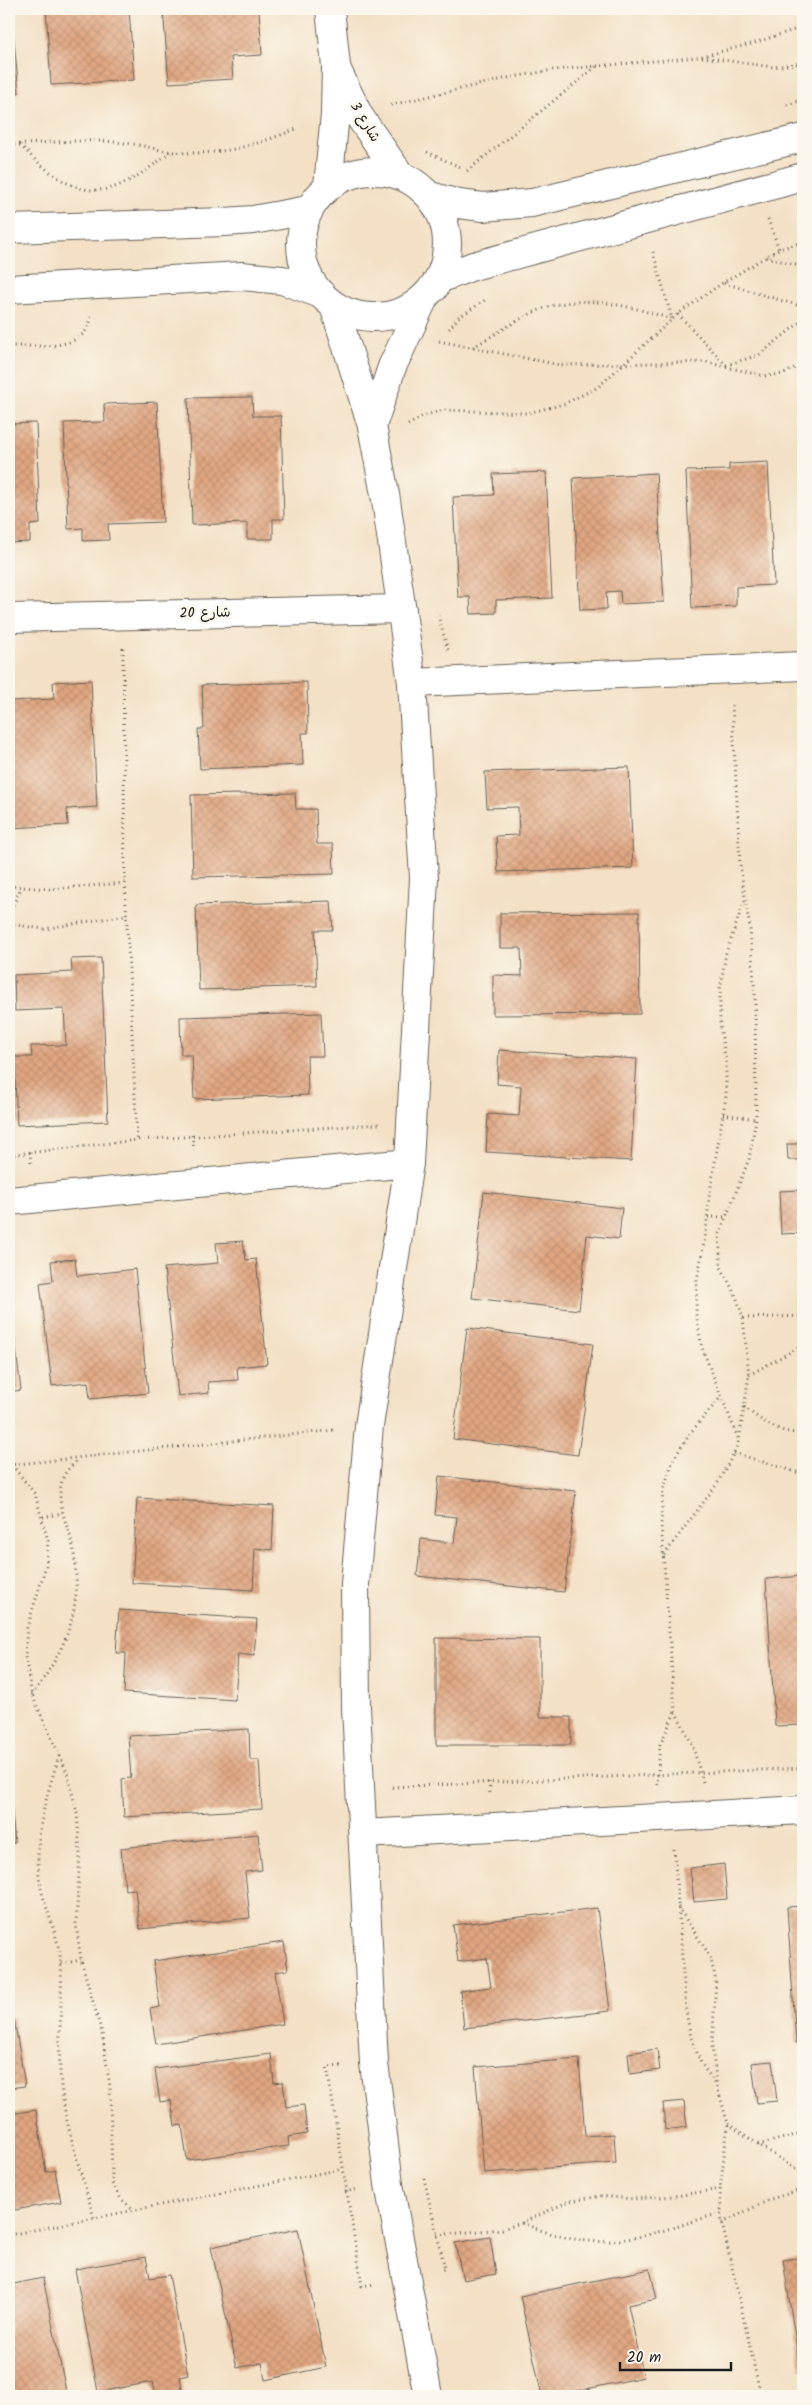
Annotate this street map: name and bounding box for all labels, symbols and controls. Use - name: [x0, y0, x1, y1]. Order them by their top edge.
- street label: شارع 3: [344, 98, 386, 146]
- street label: شارع 20: [179, 602, 231, 624]
- scale bar: [620, 2340, 731, 2372]
- text: 20 m: [627, 2346, 661, 2370]

